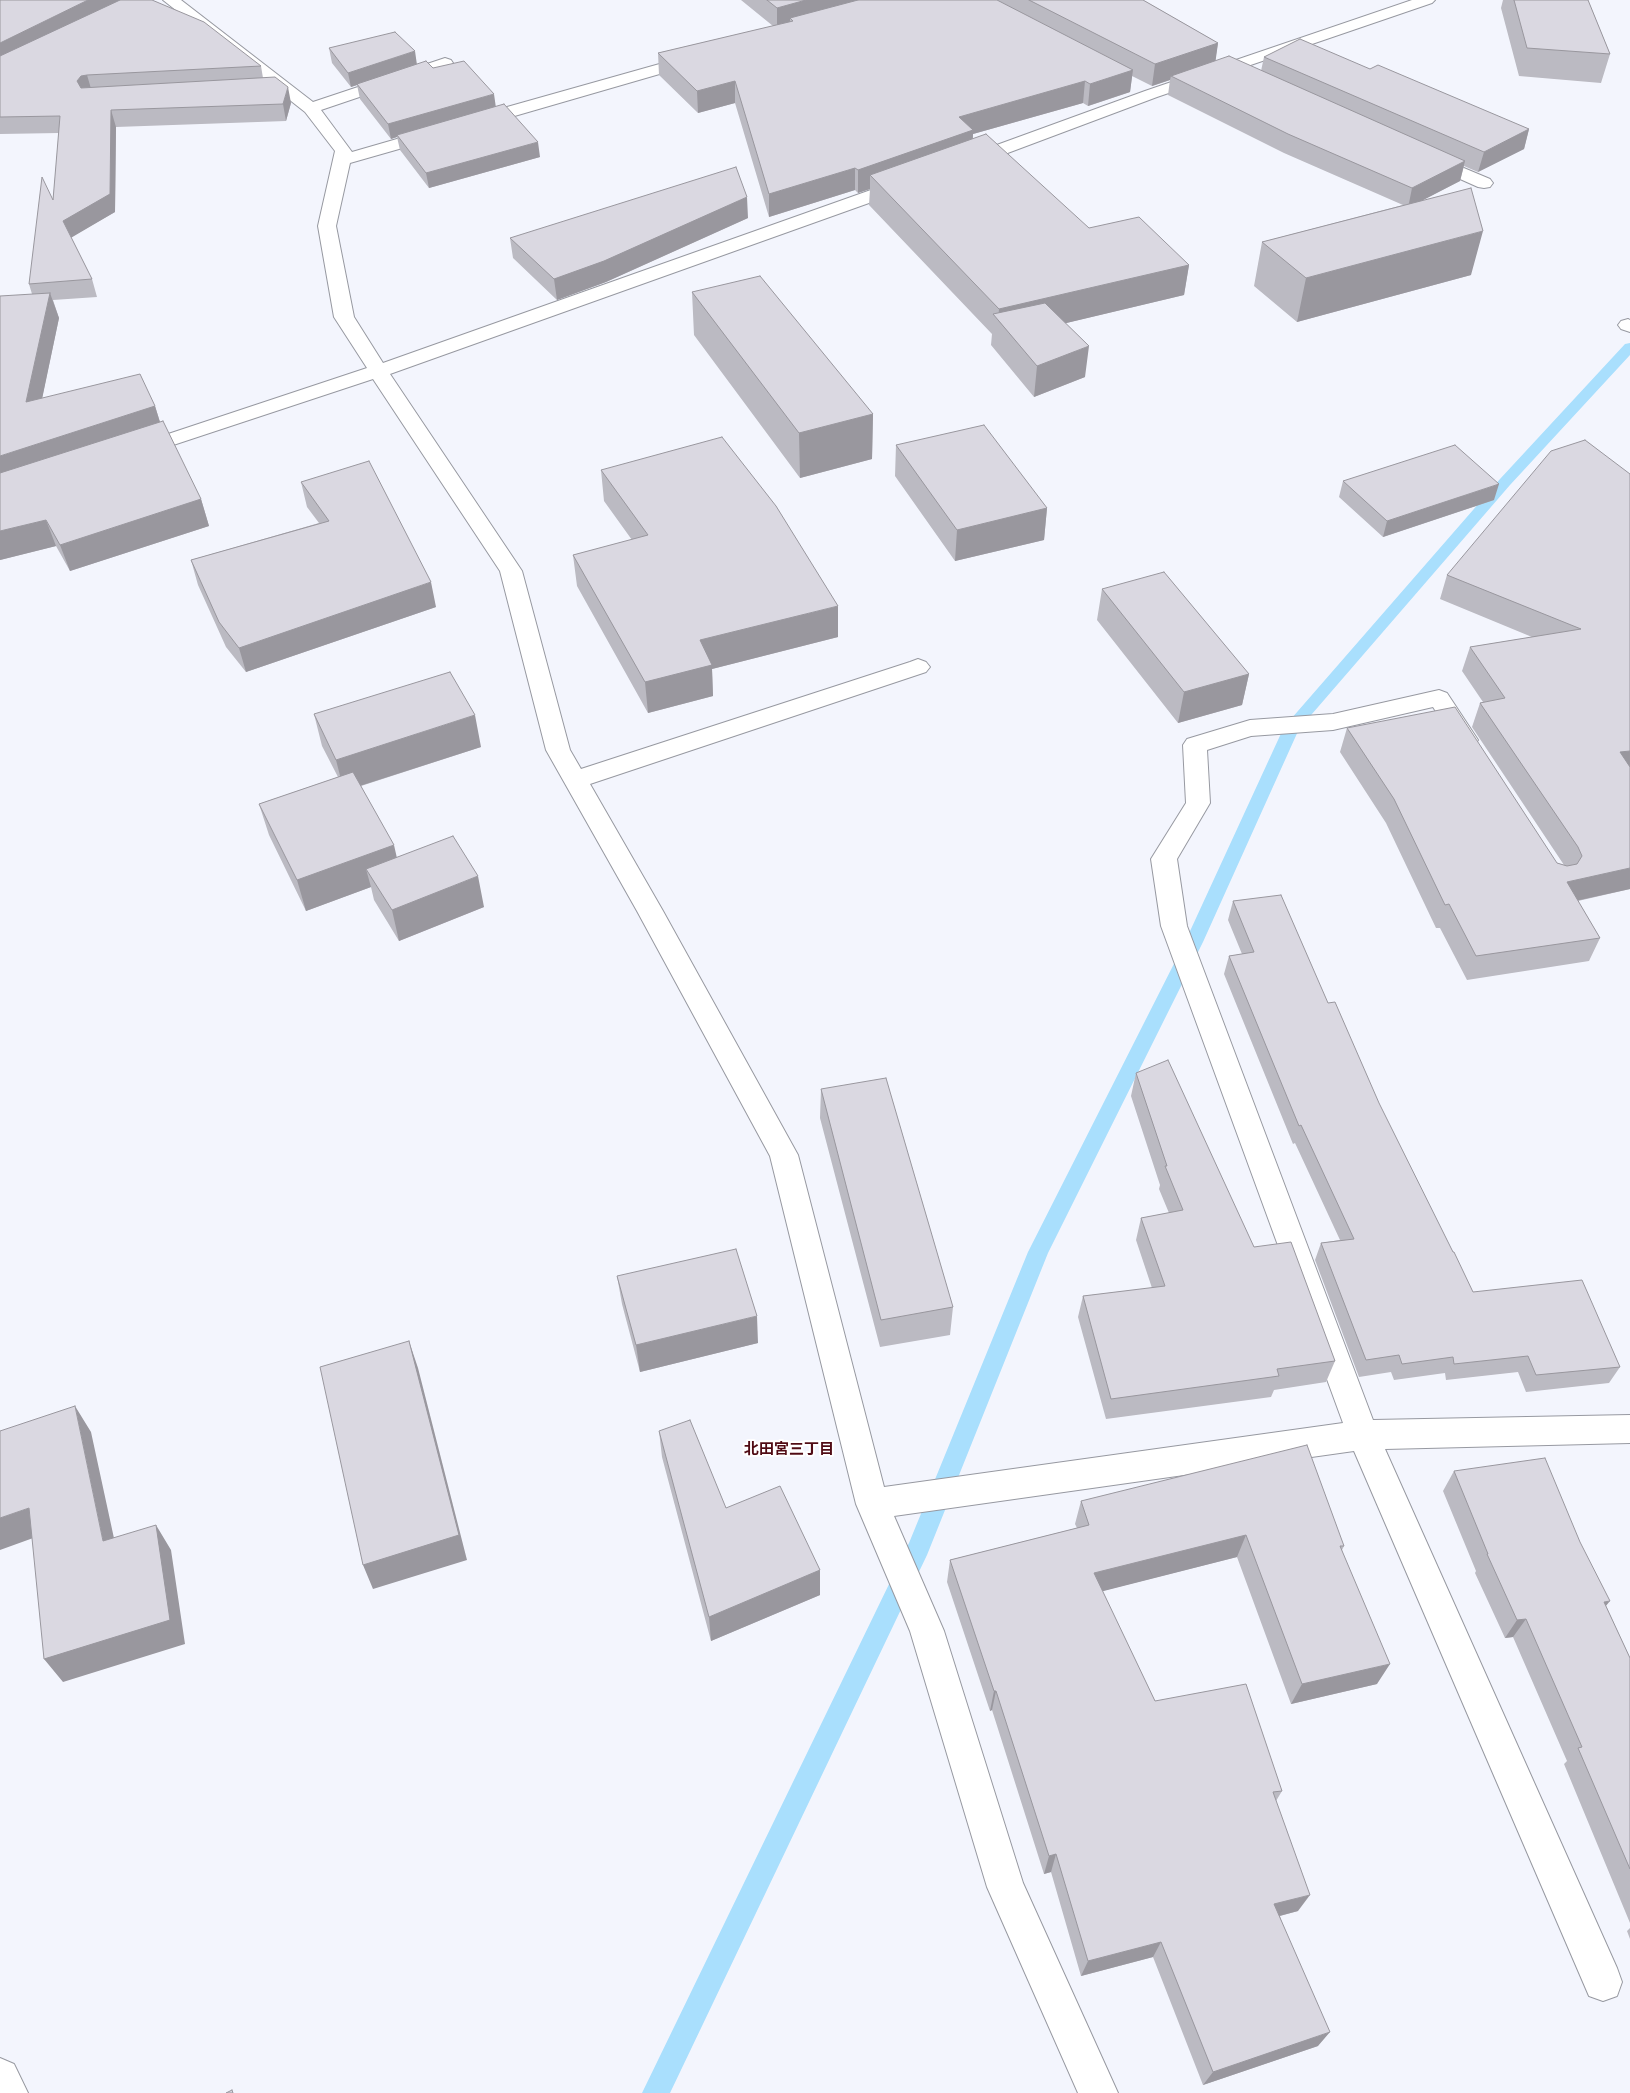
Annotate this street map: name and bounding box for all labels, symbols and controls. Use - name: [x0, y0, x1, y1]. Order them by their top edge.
- district label: 北田宮三丁目: [744, 1440, 834, 1458]

